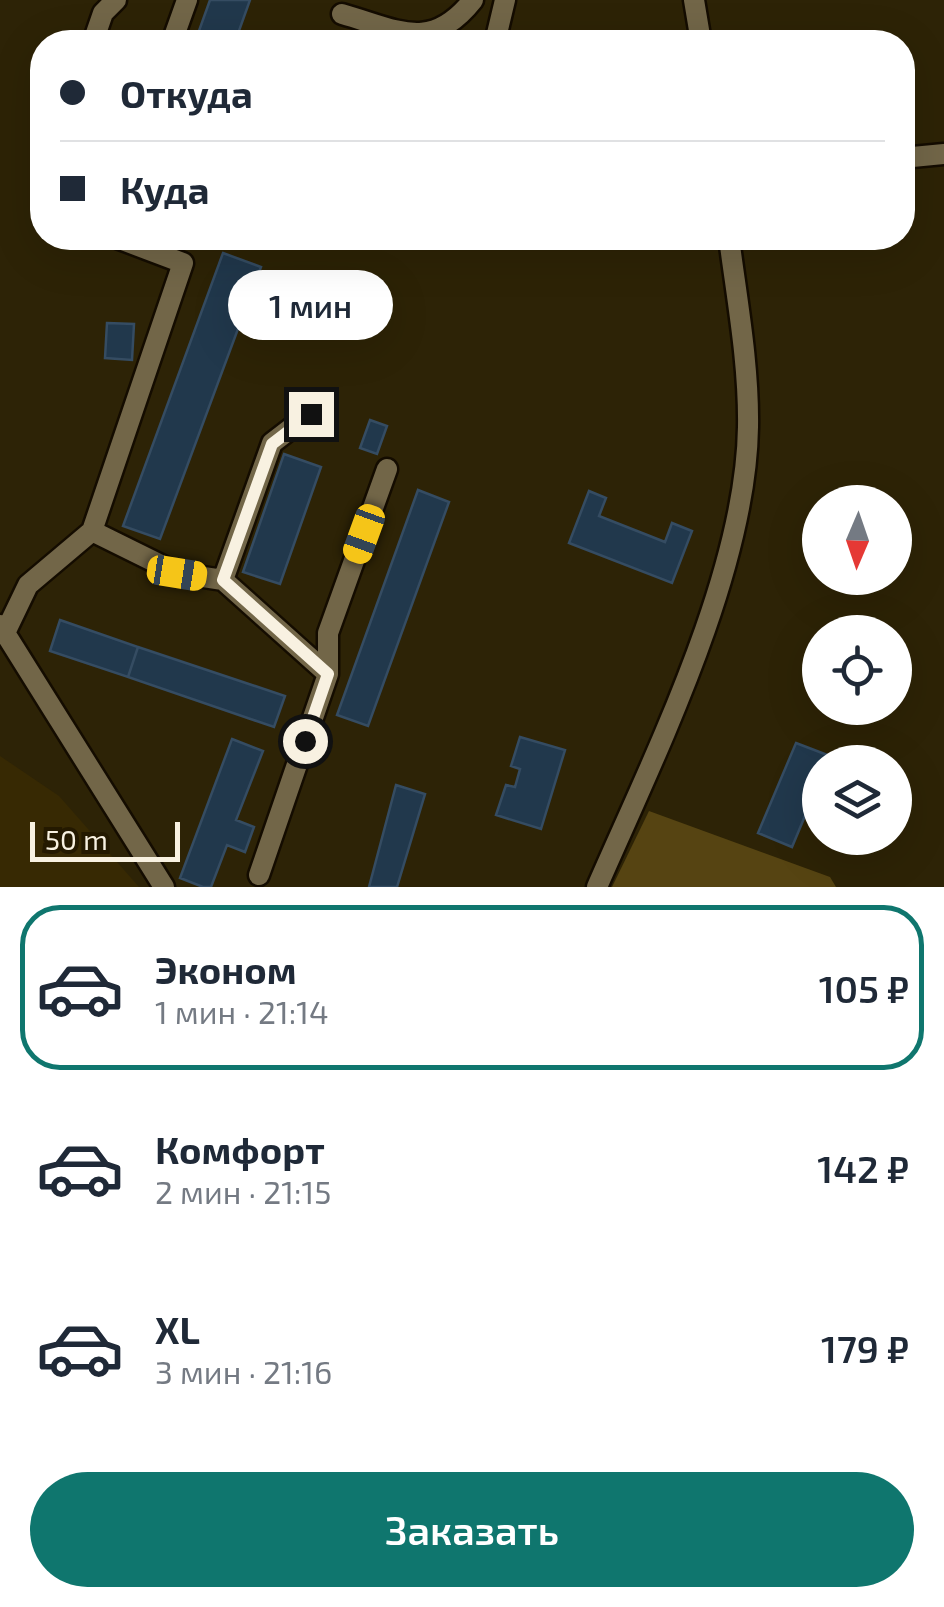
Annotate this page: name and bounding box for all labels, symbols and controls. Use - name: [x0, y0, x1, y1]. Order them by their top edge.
- text: Откуда: [120, 70, 253, 116]
- text: Куда: [120, 166, 209, 212]
- callout: 1 мин: [228, 269, 394, 339]
- text: 1 мин: [269, 286, 352, 324]
- route end: [289, 392, 334, 437]
- north arrow: [802, 485, 912, 595]
- map controls: [802, 485, 912, 855]
- car: [340, 501, 388, 567]
- car: [145, 553, 209, 593]
- button: locate: [802, 615, 912, 725]
- route start: [283, 719, 328, 764]
- button: layers: [802, 745, 912, 855]
- scale bar: [30, 817, 180, 861]
- text: 50 m: [45, 822, 108, 856]
- icon: car: [35, 943, 125, 1033]
- text: Эконом: [155, 946, 297, 992]
- text: 105 ₽: [819, 965, 909, 1011]
- text: 1 мин · 21:14: [155, 992, 329, 1030]
- icon: car: [35, 1123, 125, 1213]
- text: Комфорт: [155, 1126, 325, 1172]
- text: 142 ₽: [817, 1145, 909, 1191]
- text: 2 мин · 21:15: [155, 1172, 331, 1210]
- icon: car: [35, 1303, 125, 1393]
- text: XL: [155, 1306, 200, 1352]
- text: 179 ₽: [821, 1325, 909, 1371]
- text: 3 мин · 21:16: [155, 1352, 332, 1390]
- button: Заказать: [30, 1472, 914, 1587]

